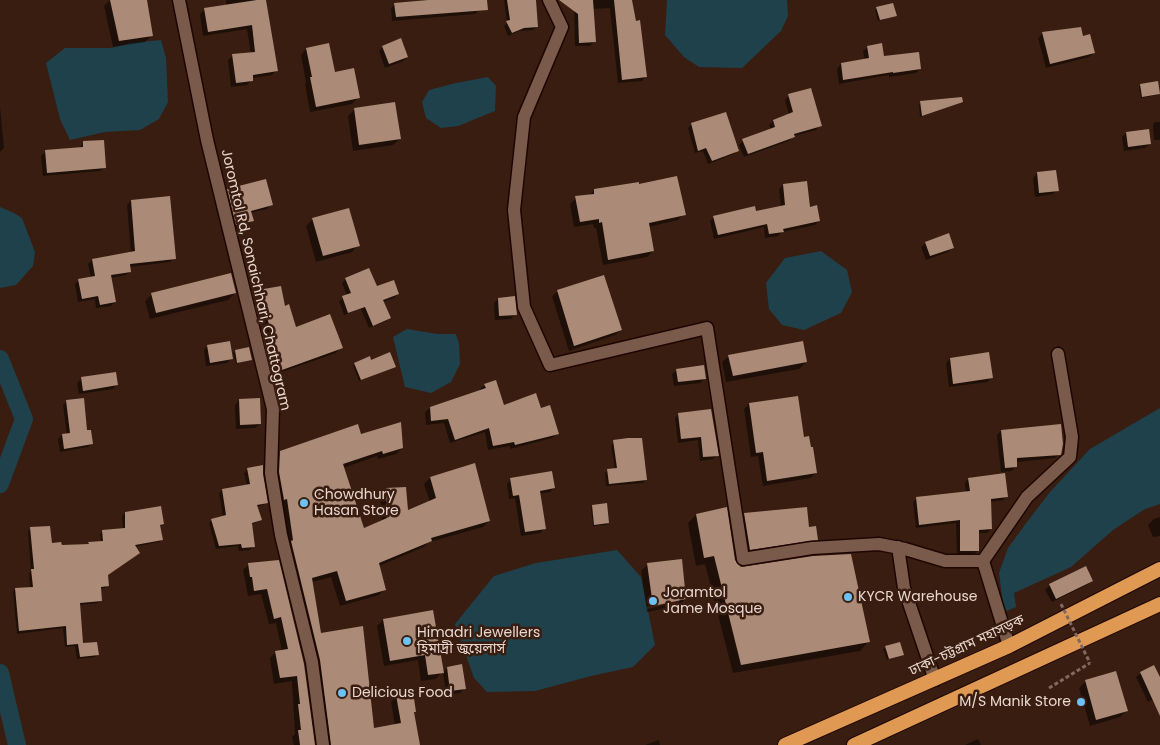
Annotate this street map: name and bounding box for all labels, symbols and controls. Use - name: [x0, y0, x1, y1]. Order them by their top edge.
- street label: Joromtol Rd, Sonaichhari, Chattogram: [217, 148, 293, 412]
- place label: Chowdhury Hasan Store: [314, 487, 399, 520]
- marker: Chowdhury Hasan Store: [298, 497, 310, 509]
- place label: Joramtol Jame Mosque: [663, 585, 762, 618]
- place label: KYCR Warehouse: [858, 589, 978, 605]
- marker: KYCR Warehouse: [842, 591, 854, 603]
- marker: Joramtol Jame Mosque: [647, 595, 659, 607]
- street label: ঢাকা-চট্টগ্রাম মহাসড়ক: [907, 612, 1027, 680]
- place label: Himadri Jewellers হিমাদ্রী জুয়েলার্স: [417, 625, 540, 658]
- marker: Himadri Jewellers হিমাদ্রী জুয়েলার্স: [401, 635, 413, 647]
- place label: Delicious Food: [352, 685, 453, 701]
- marker: Delicious Food: [336, 687, 348, 699]
- place label: M/S Manik Store: [959, 694, 1071, 710]
- marker: M/S Manik Store: [1075, 696, 1087, 708]

